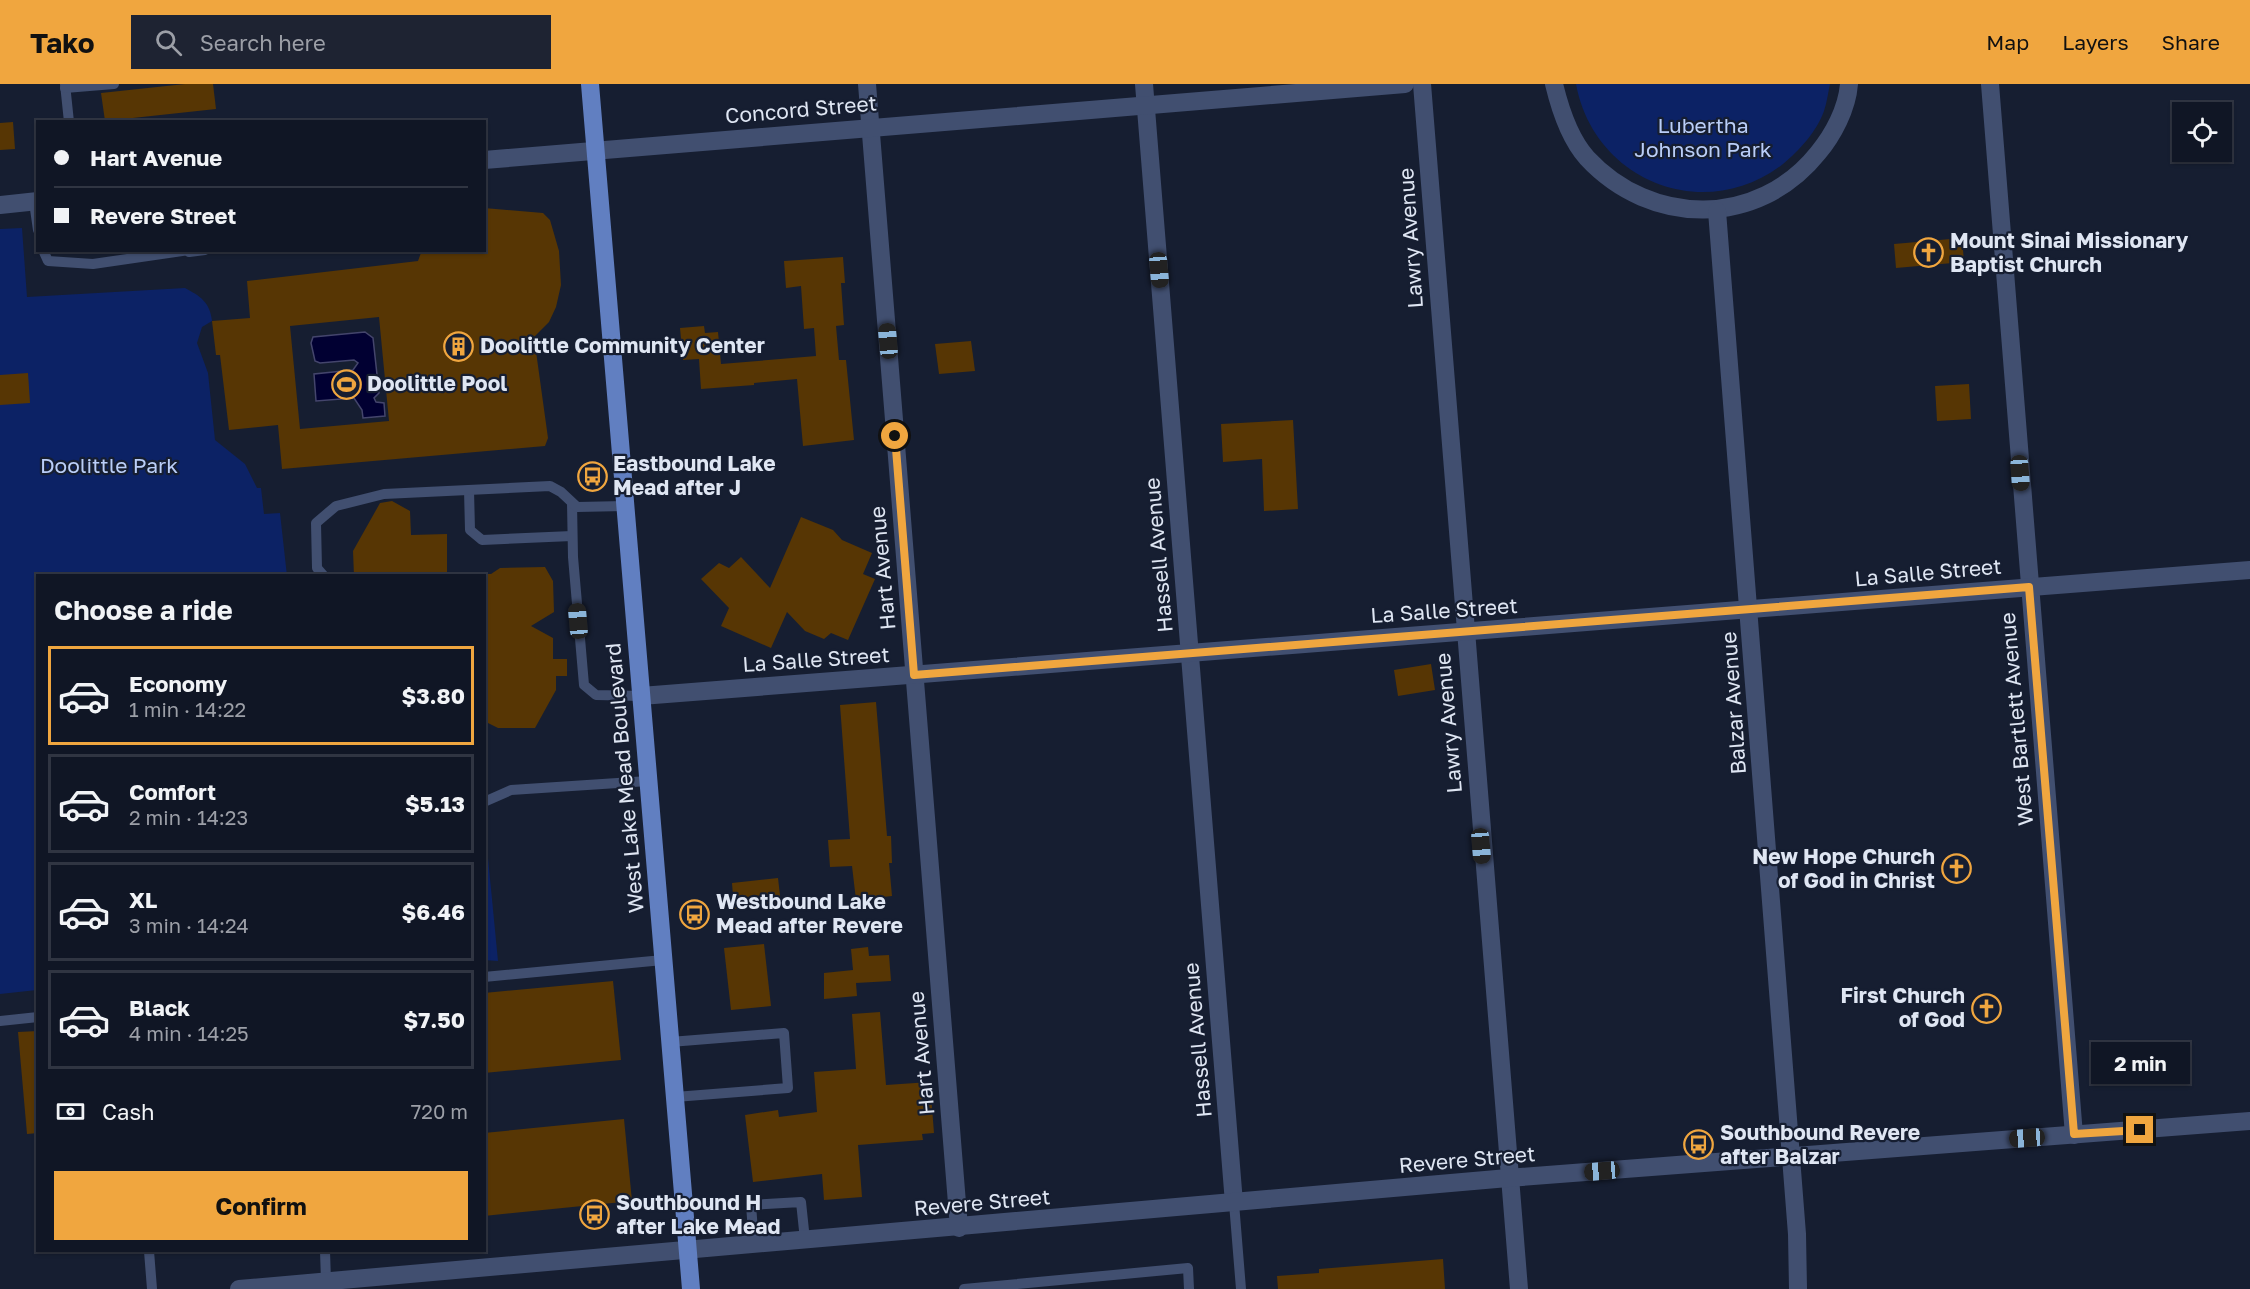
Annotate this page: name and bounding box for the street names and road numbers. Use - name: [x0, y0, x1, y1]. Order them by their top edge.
- street label: Concord Street: [724, 89, 878, 129]
- street label: Lawry Avenue: [1392, 167, 1428, 309]
- street label: Hassell Avenue: [1138, 477, 1178, 633]
- street label: Hart Avenue: [864, 505, 900, 631]
- street label: La Salle Street: [1853, 553, 2002, 591]
- street label: La Salle Street: [1369, 592, 1518, 628]
- street label: West Bartlett Avenue: [1994, 611, 2038, 827]
- street label: Balzar Avenue: [1715, 631, 1751, 775]
- street label: La Salle Street: [741, 641, 890, 677]
- street label: West Lake Mead Boulevard: [599, 642, 649, 914]
- street label: Lawry Avenue: [1429, 652, 1467, 794]
- street label: Hassell Avenue: [1177, 962, 1217, 1118]
- street label: Hart Avenue: [903, 990, 939, 1116]
- street label: Revere Street: [1398, 1140, 1536, 1178]
- street label: Revere Street: [913, 1183, 1051, 1221]

